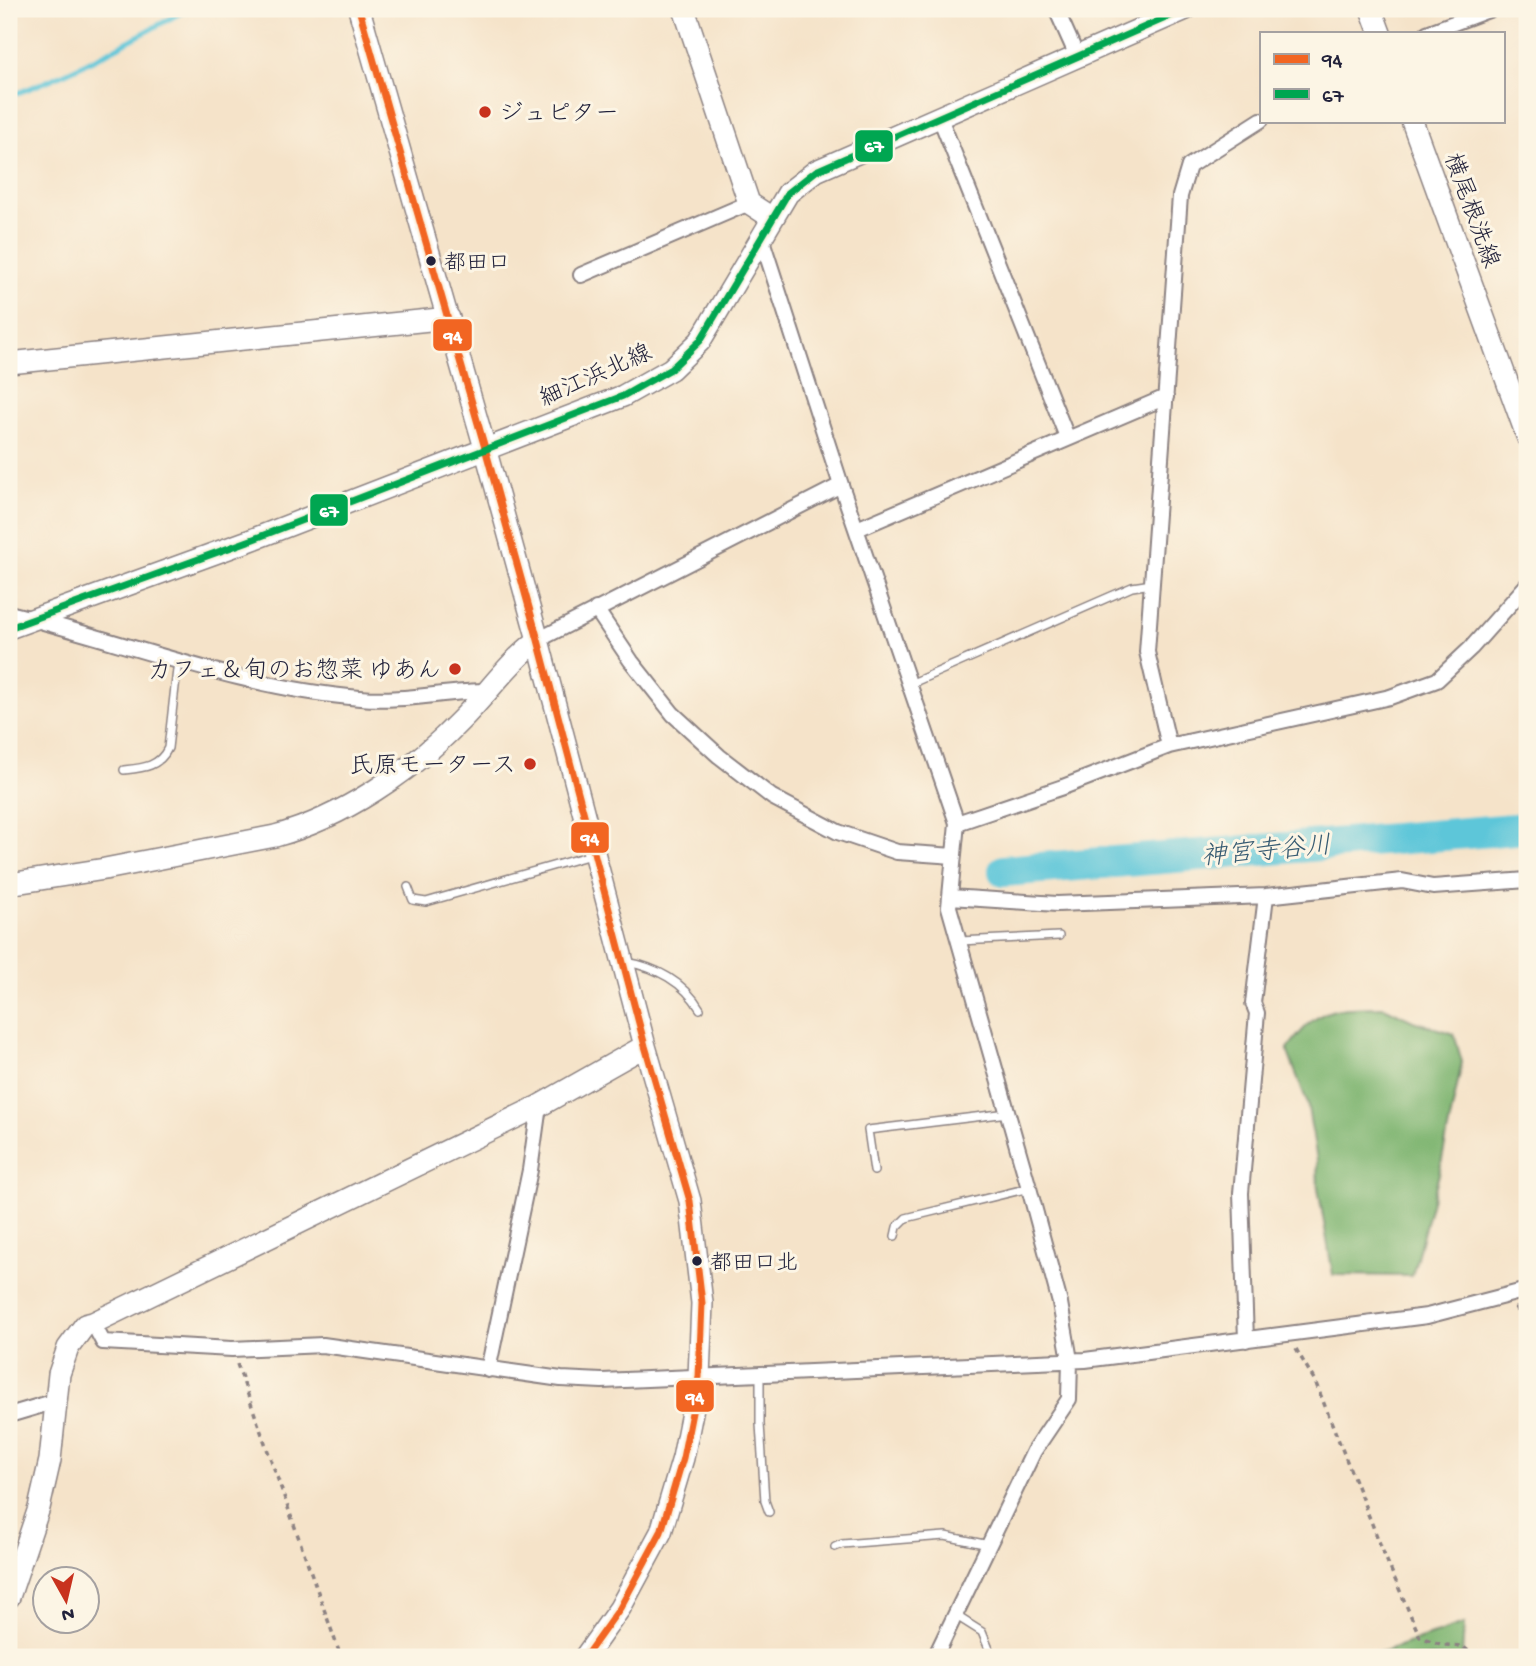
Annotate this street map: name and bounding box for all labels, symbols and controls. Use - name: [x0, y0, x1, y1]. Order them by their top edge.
- legend: [1260, 32, 1504, 122]
- text: 94: [1321, 50, 1343, 75]
- text: 67: [1322, 86, 1345, 111]
- place label: ジュピター: [499, 101, 619, 130]
- marker: ジュピター: [477, 104, 493, 120]
- line badge: 67: [854, 129, 894, 163]
- text: 67: [864, 137, 885, 160]
- street label: 横尾根洗線: [1436, 150, 1505, 273]
- place label: 都田口: [444, 251, 510, 278]
- marker: 都田口: [424, 254, 438, 268]
- line badge: 94: [432, 318, 473, 352]
- text: 94: [443, 327, 463, 350]
- street label: 細江浜北線: [535, 339, 657, 415]
- line badge: 67: [309, 493, 349, 527]
- text: 67: [319, 502, 340, 525]
- place label: カフェ＆旬のお惣菜 ゆあん: [148, 657, 441, 687]
- marker: カフェ＆旬のお惣菜 ゆあん: [447, 661, 463, 677]
- place label: 氏原モータース: [350, 753, 516, 782]
- marker: 氏原モータース: [522, 756, 538, 772]
- line badge: 94: [570, 821, 610, 854]
- text: 94: [580, 829, 600, 852]
- water label: 神宮寺谷川: [1200, 830, 1333, 875]
- place label: 都田口北: [710, 1251, 798, 1278]
- marker: 都田口北: [690, 1254, 704, 1268]
- line badge: 94: [675, 1379, 715, 1413]
- text: 94: [685, 1388, 705, 1411]
- north arrow: [32, 1564, 102, 1634]
- text: N: [60, 1601, 76, 1626]

